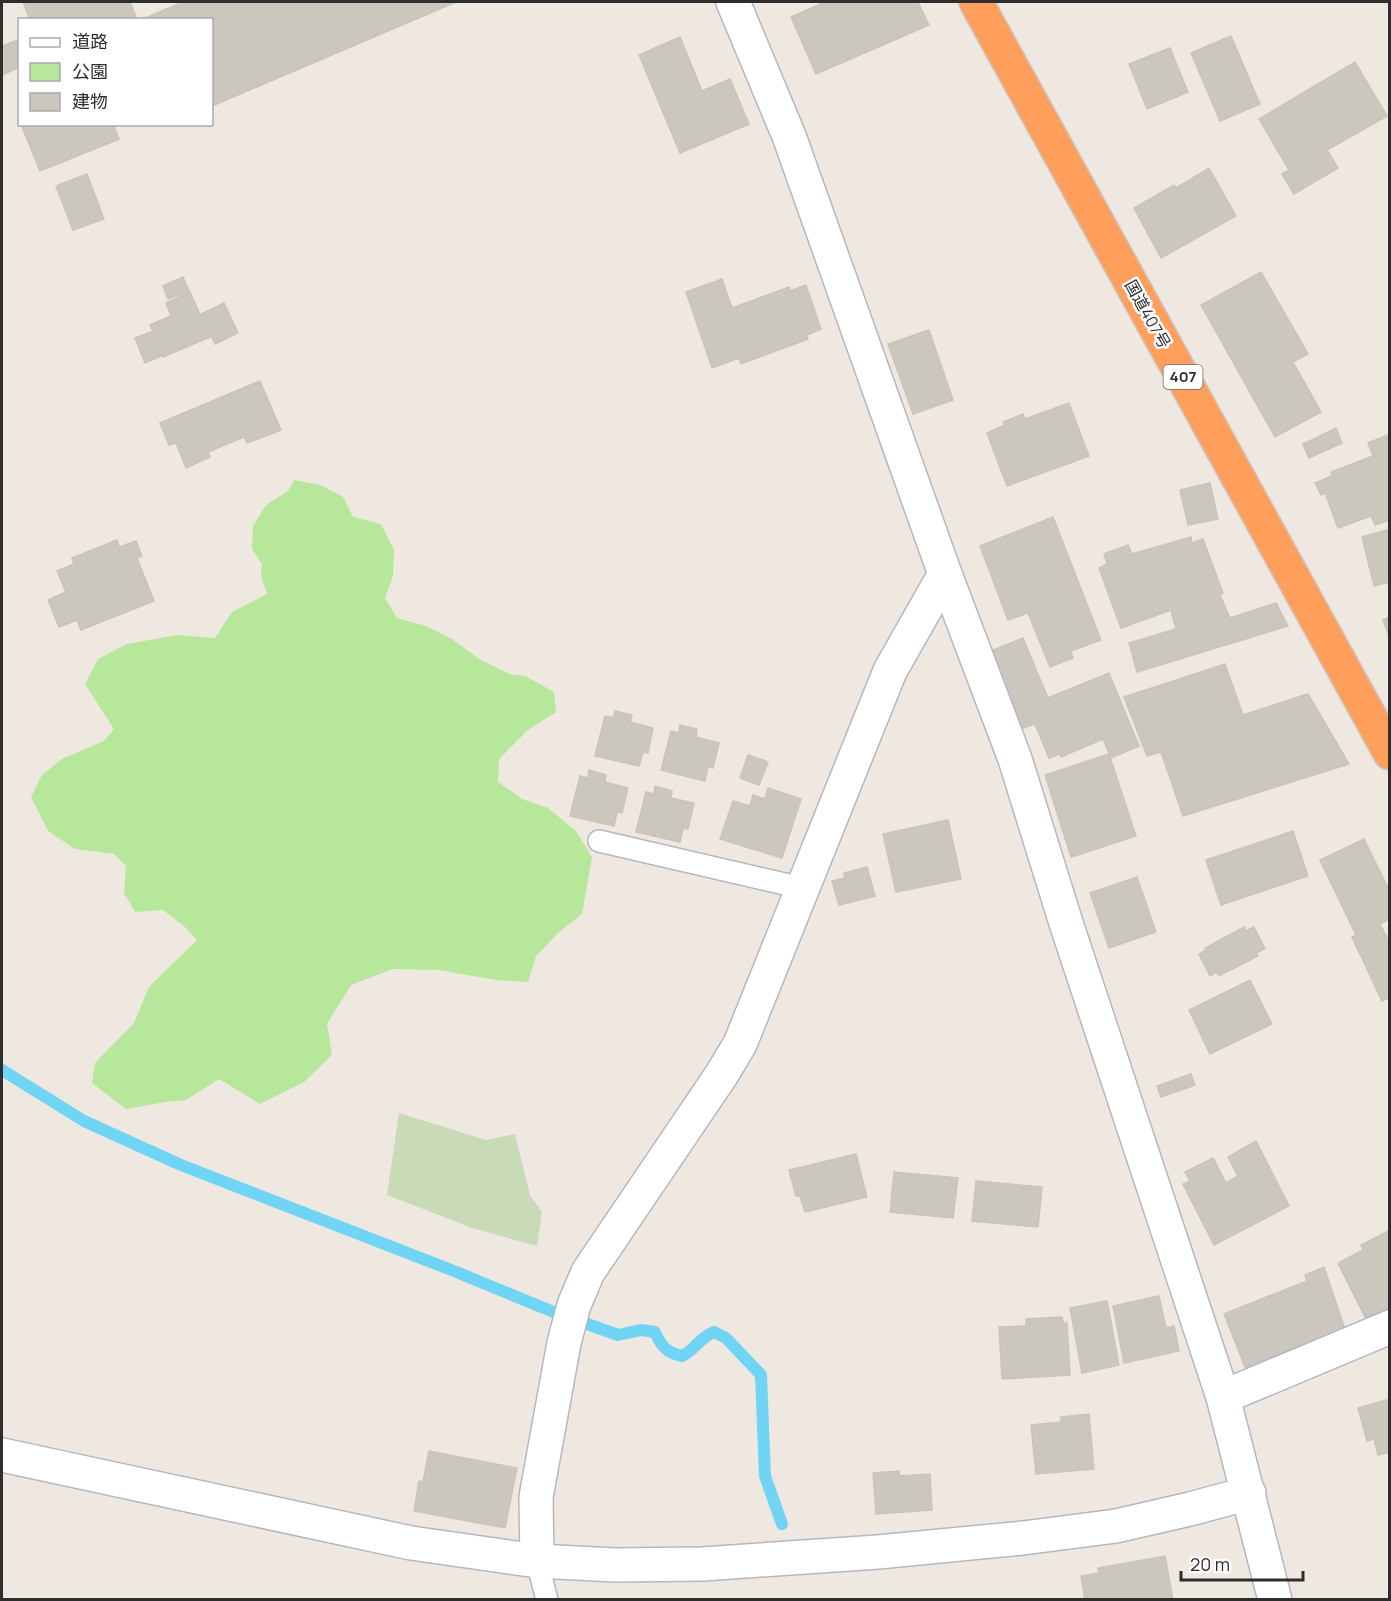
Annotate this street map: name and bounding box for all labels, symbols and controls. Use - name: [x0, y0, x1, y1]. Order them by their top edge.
- legend: [18, 18, 213, 126]
- text: 道路: [72, 29, 108, 53]
- text: 公園: [72, 59, 108, 83]
- text: 建物: [72, 89, 108, 113]
- street label: 国道407号: [1120, 276, 1176, 352]
- road number: 407: [1164, 365, 1202, 389]
- scale bar: [1181, 1544, 1302, 1582]
- text: 20 m: [1190, 1552, 1230, 1576]

